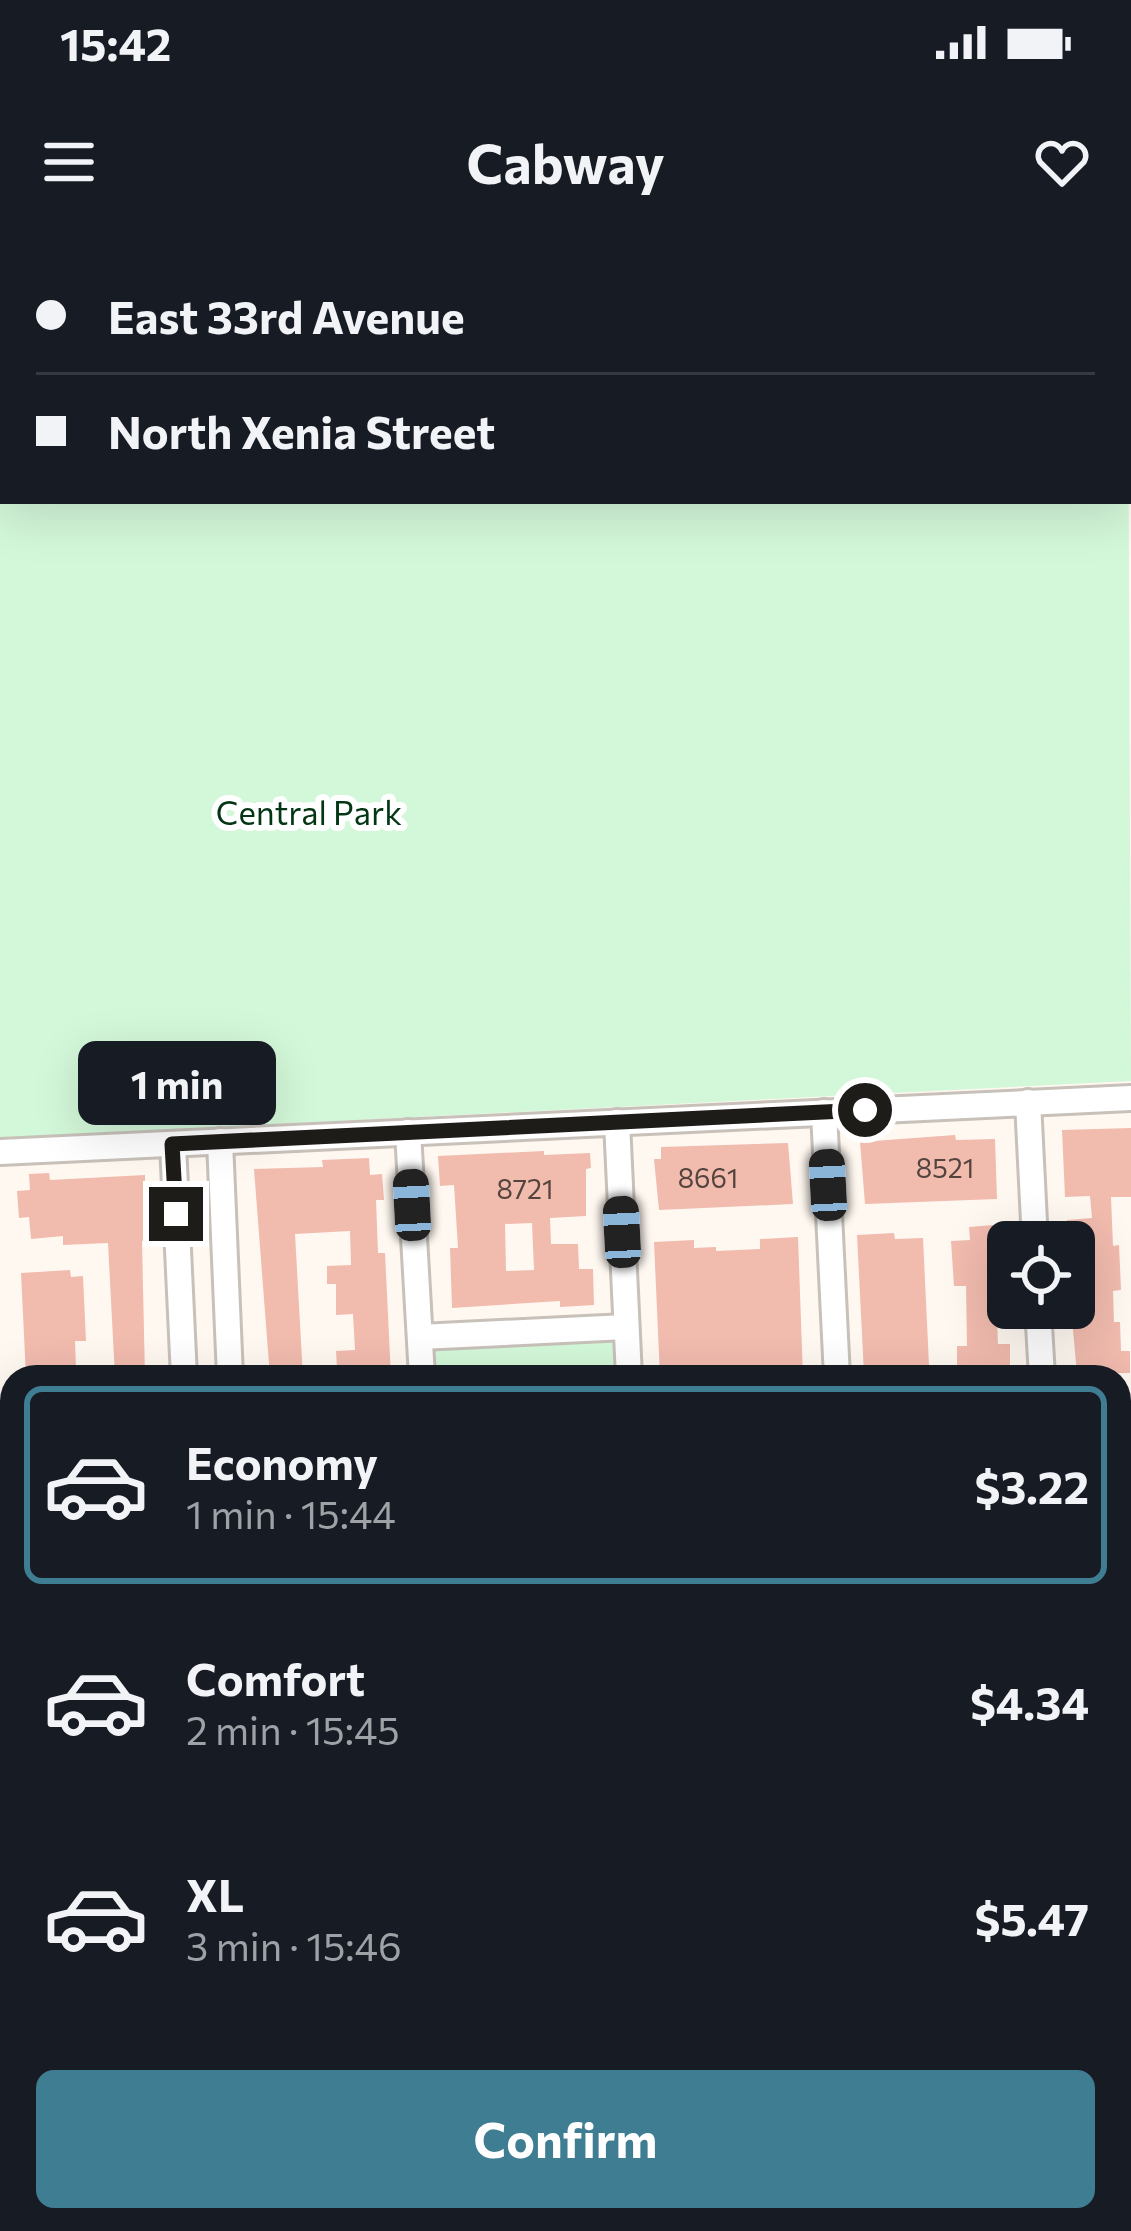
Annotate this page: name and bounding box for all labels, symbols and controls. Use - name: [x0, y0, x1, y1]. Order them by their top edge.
- text: 15:42: [60, 15, 171, 70]
- icon: menu: [36, 129, 102, 195]
- text: Cabway: [466, 129, 665, 195]
- icon: heart: [1029, 129, 1095, 195]
- text: East 33rd Avenue: [108, 288, 465, 343]
- text: North Xenia Street: [108, 403, 495, 458]
- park label: Central Park: [216, 791, 402, 832]
- callout: 1 min: [77, 1040, 275, 1124]
- text: 1 min: [131, 1059, 223, 1107]
- route start: [838, 1083, 892, 1137]
- car: [808, 1148, 848, 1222]
- house number: 8521: [916, 1151, 974, 1184]
- house number: 8661: [678, 1161, 738, 1194]
- car: [392, 1168, 432, 1242]
- house number: 8721: [496, 1172, 554, 1205]
- route end: [149, 1187, 203, 1241]
- car: [602, 1195, 642, 1269]
- map controls: [987, 1221, 1095, 1329]
- button: locate: [987, 1221, 1095, 1329]
- icon: car: [42, 1431, 150, 1539]
- text: Economy: [186, 1434, 378, 1489]
- text: $3.22: [974, 1458, 1089, 1513]
- text: 1 min · 15:44: [186, 1489, 396, 1537]
- icon: car: [42, 1647, 150, 1755]
- text: Comfort: [186, 1650, 365, 1705]
- text: $4.34: [970, 1674, 1089, 1729]
- text: 2 min · 15:45: [186, 1705, 400, 1753]
- icon: car: [42, 1863, 150, 1971]
- text: XL: [186, 1866, 244, 1921]
- text: $5.47: [975, 1890, 1089, 1945]
- text: 3 min · 15:46: [186, 1921, 402, 1969]
- button: Confirm: [36, 2070, 1095, 2208]

